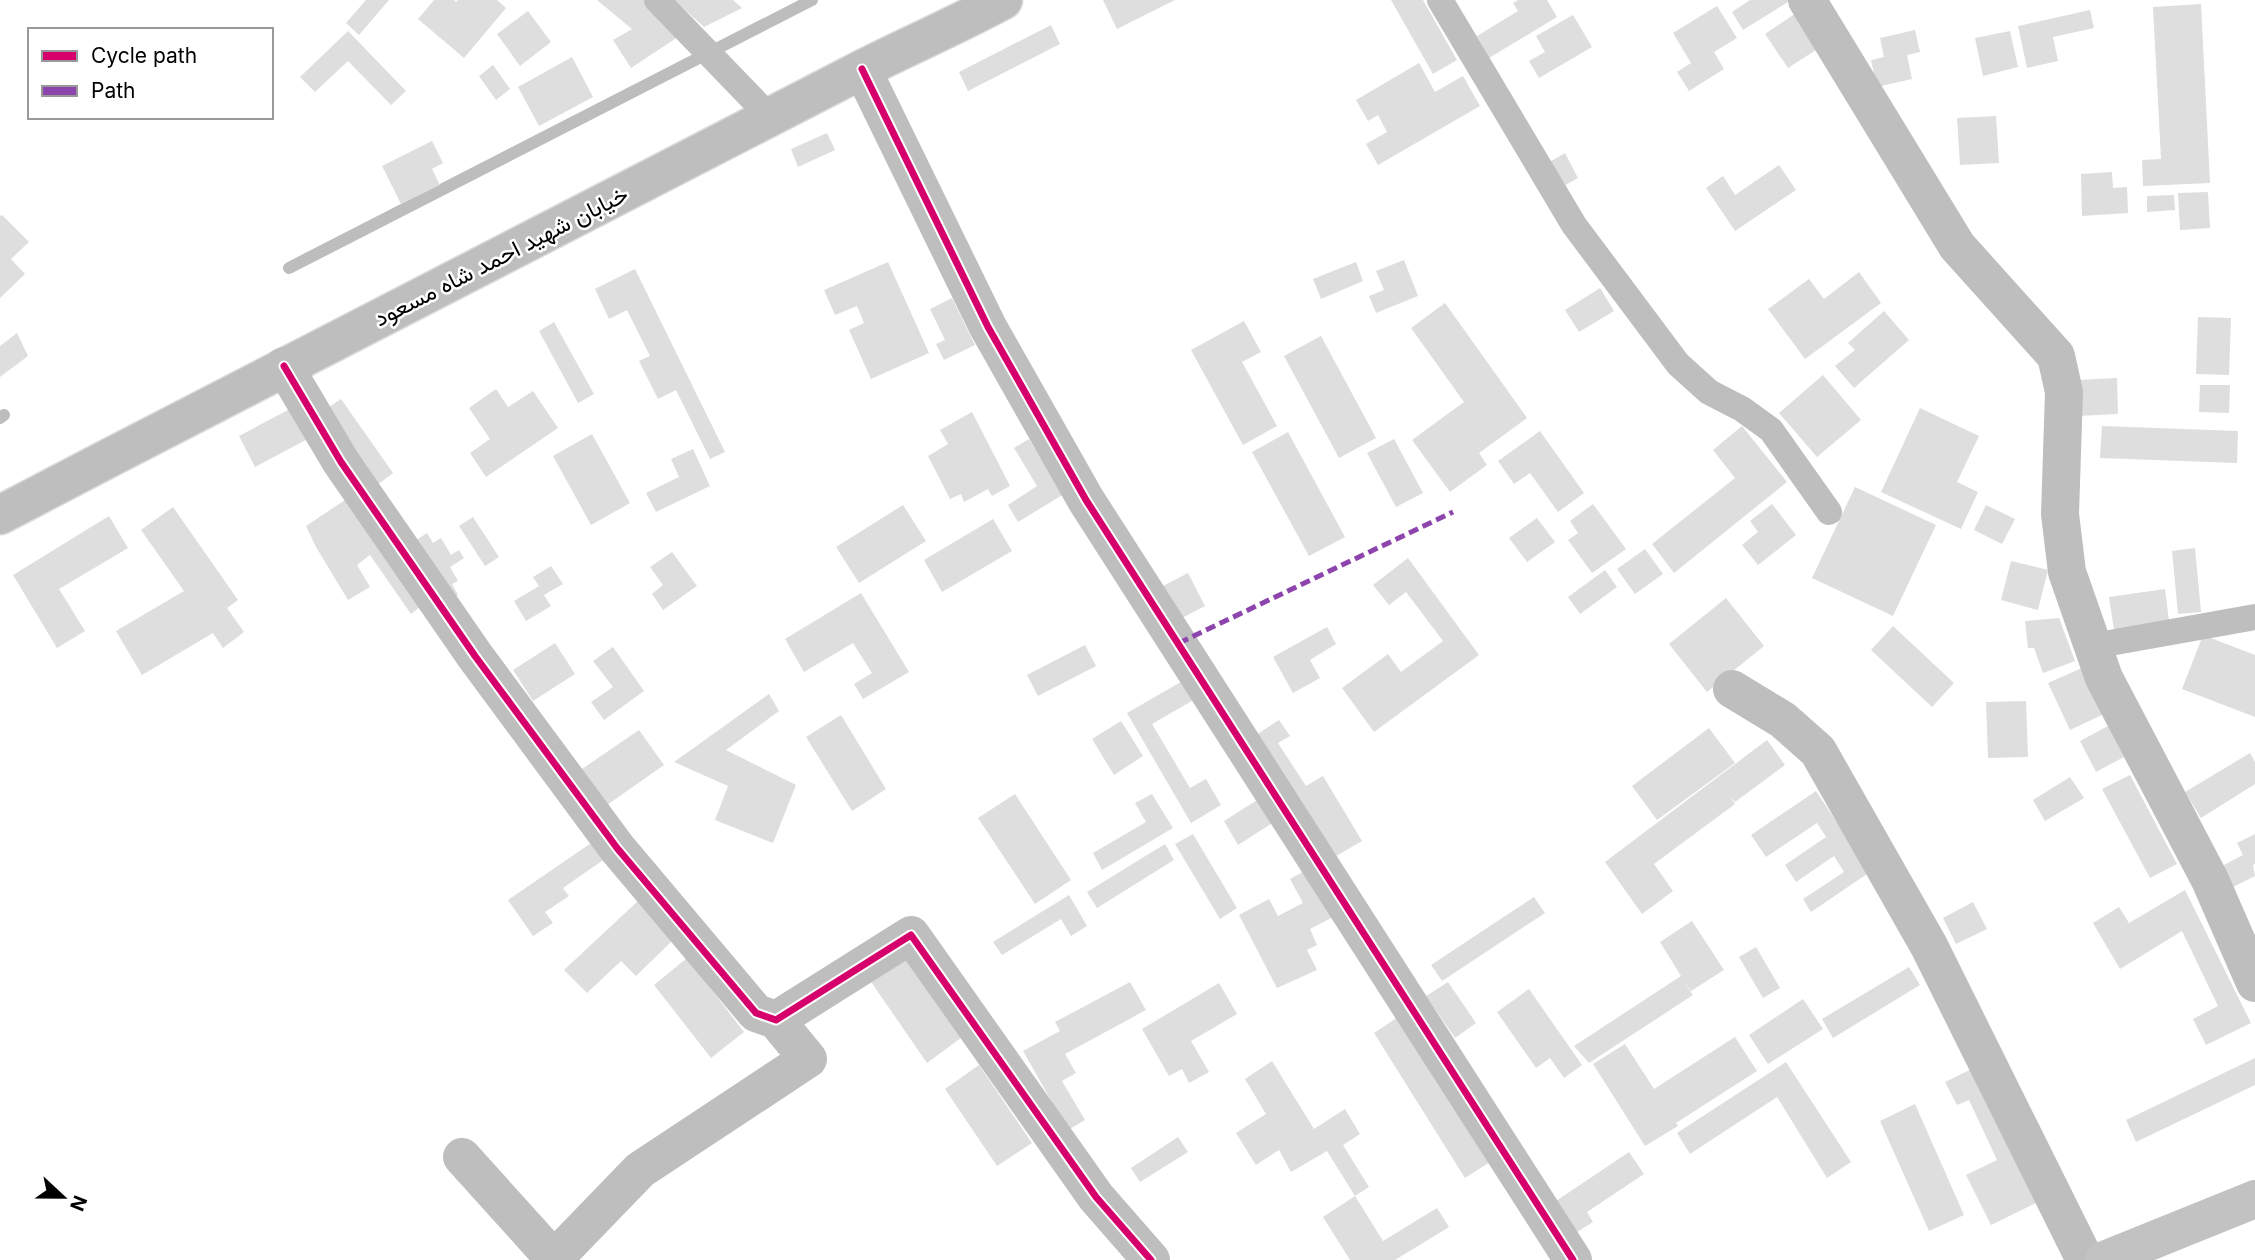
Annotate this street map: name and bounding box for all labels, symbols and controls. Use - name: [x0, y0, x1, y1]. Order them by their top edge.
- legend: [28, 28, 273, 119]
- text: Cycle path: [91, 43, 197, 68]
- text: Path: [91, 78, 136, 103]
- street label: خیابان شهید احمد شاه مسعود: [369, 180, 633, 333]
- north arrow: [28, 1162, 98, 1232]
- text: N: [65, 1192, 92, 1214]

